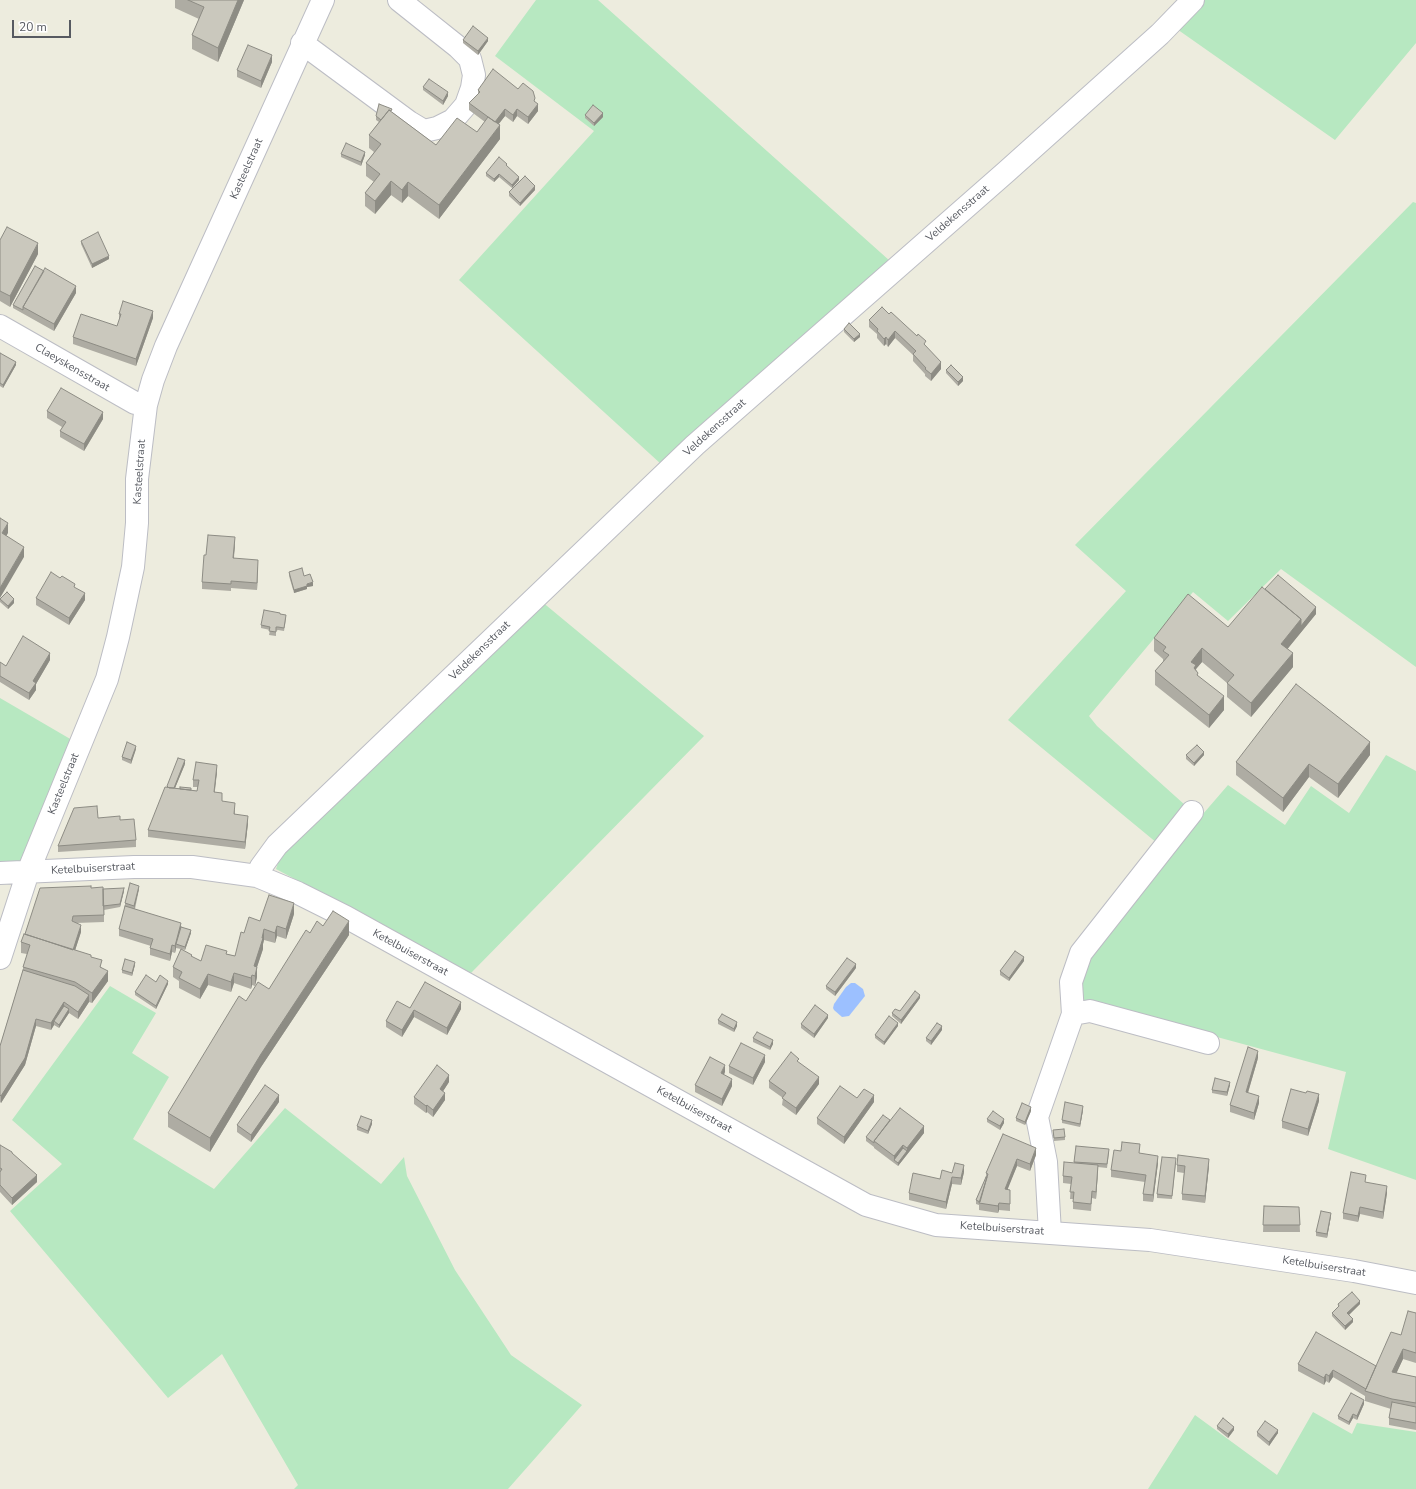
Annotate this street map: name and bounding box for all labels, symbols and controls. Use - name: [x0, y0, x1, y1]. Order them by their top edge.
- scale bar: [14, 12, 73, 38]
- text: 20 m: [19, 19, 47, 35]
- street label: Kasteelstraat: [228, 137, 266, 201]
- street label: Veldekensstraat: [924, 183, 992, 245]
- street label: Claeyskensstraat: [32, 341, 112, 395]
- street label: Veldekensstraat: [681, 397, 749, 459]
- street label: Kasteelstraat: [131, 439, 149, 505]
- street label: Veldekensstraat: [447, 619, 513, 683]
- street label: Kasteelstraat: [46, 751, 82, 817]
- street label: Ketelbuiserstraat: [51, 860, 135, 878]
- street label: Ketelbuiserstraat: [370, 927, 450, 979]
- street label: Ketelbuiserstraat: [654, 1084, 734, 1136]
- street label: Ketelbuiserstraat: [960, 1219, 1044, 1239]
- street label: Ketelbuiserstraat: [1281, 1254, 1367, 1280]

